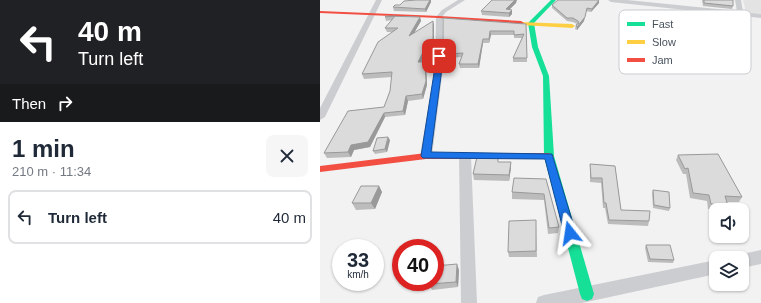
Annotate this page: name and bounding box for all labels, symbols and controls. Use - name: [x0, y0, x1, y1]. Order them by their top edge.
- legend: [619, 10, 751, 74]
- icon: left: [12, 16, 64, 68]
- text: 40 m: [78, 16, 142, 47]
- text: Fast: [652, 18, 673, 30]
- text: Slow: [652, 36, 676, 48]
- pin: [422, 39, 456, 73]
- icon: arrive: [428, 45, 450, 67]
- text: Turn left: [78, 49, 143, 69]
- text: Jam: [652, 54, 673, 66]
- icon: right: [54, 92, 76, 114]
- text: Then: [12, 95, 46, 112]
- text: 1 min: [12, 135, 75, 162]
- button: close: [266, 135, 308, 177]
- text: 210 m · 11:34: [12, 164, 91, 179]
- map controls: [709, 203, 749, 291]
- button: sound: [709, 203, 749, 243]
- icon: left: [14, 206, 36, 228]
- text: Turn left: [48, 209, 107, 226]
- text: 40 m: [273, 209, 306, 226]
- position arrow: [549, 212, 591, 254]
- speed limit sign: 40: [392, 239, 444, 291]
- text: 33: [347, 249, 369, 271]
- button: layers: [709, 251, 749, 291]
- text: km/h: [347, 269, 369, 280]

